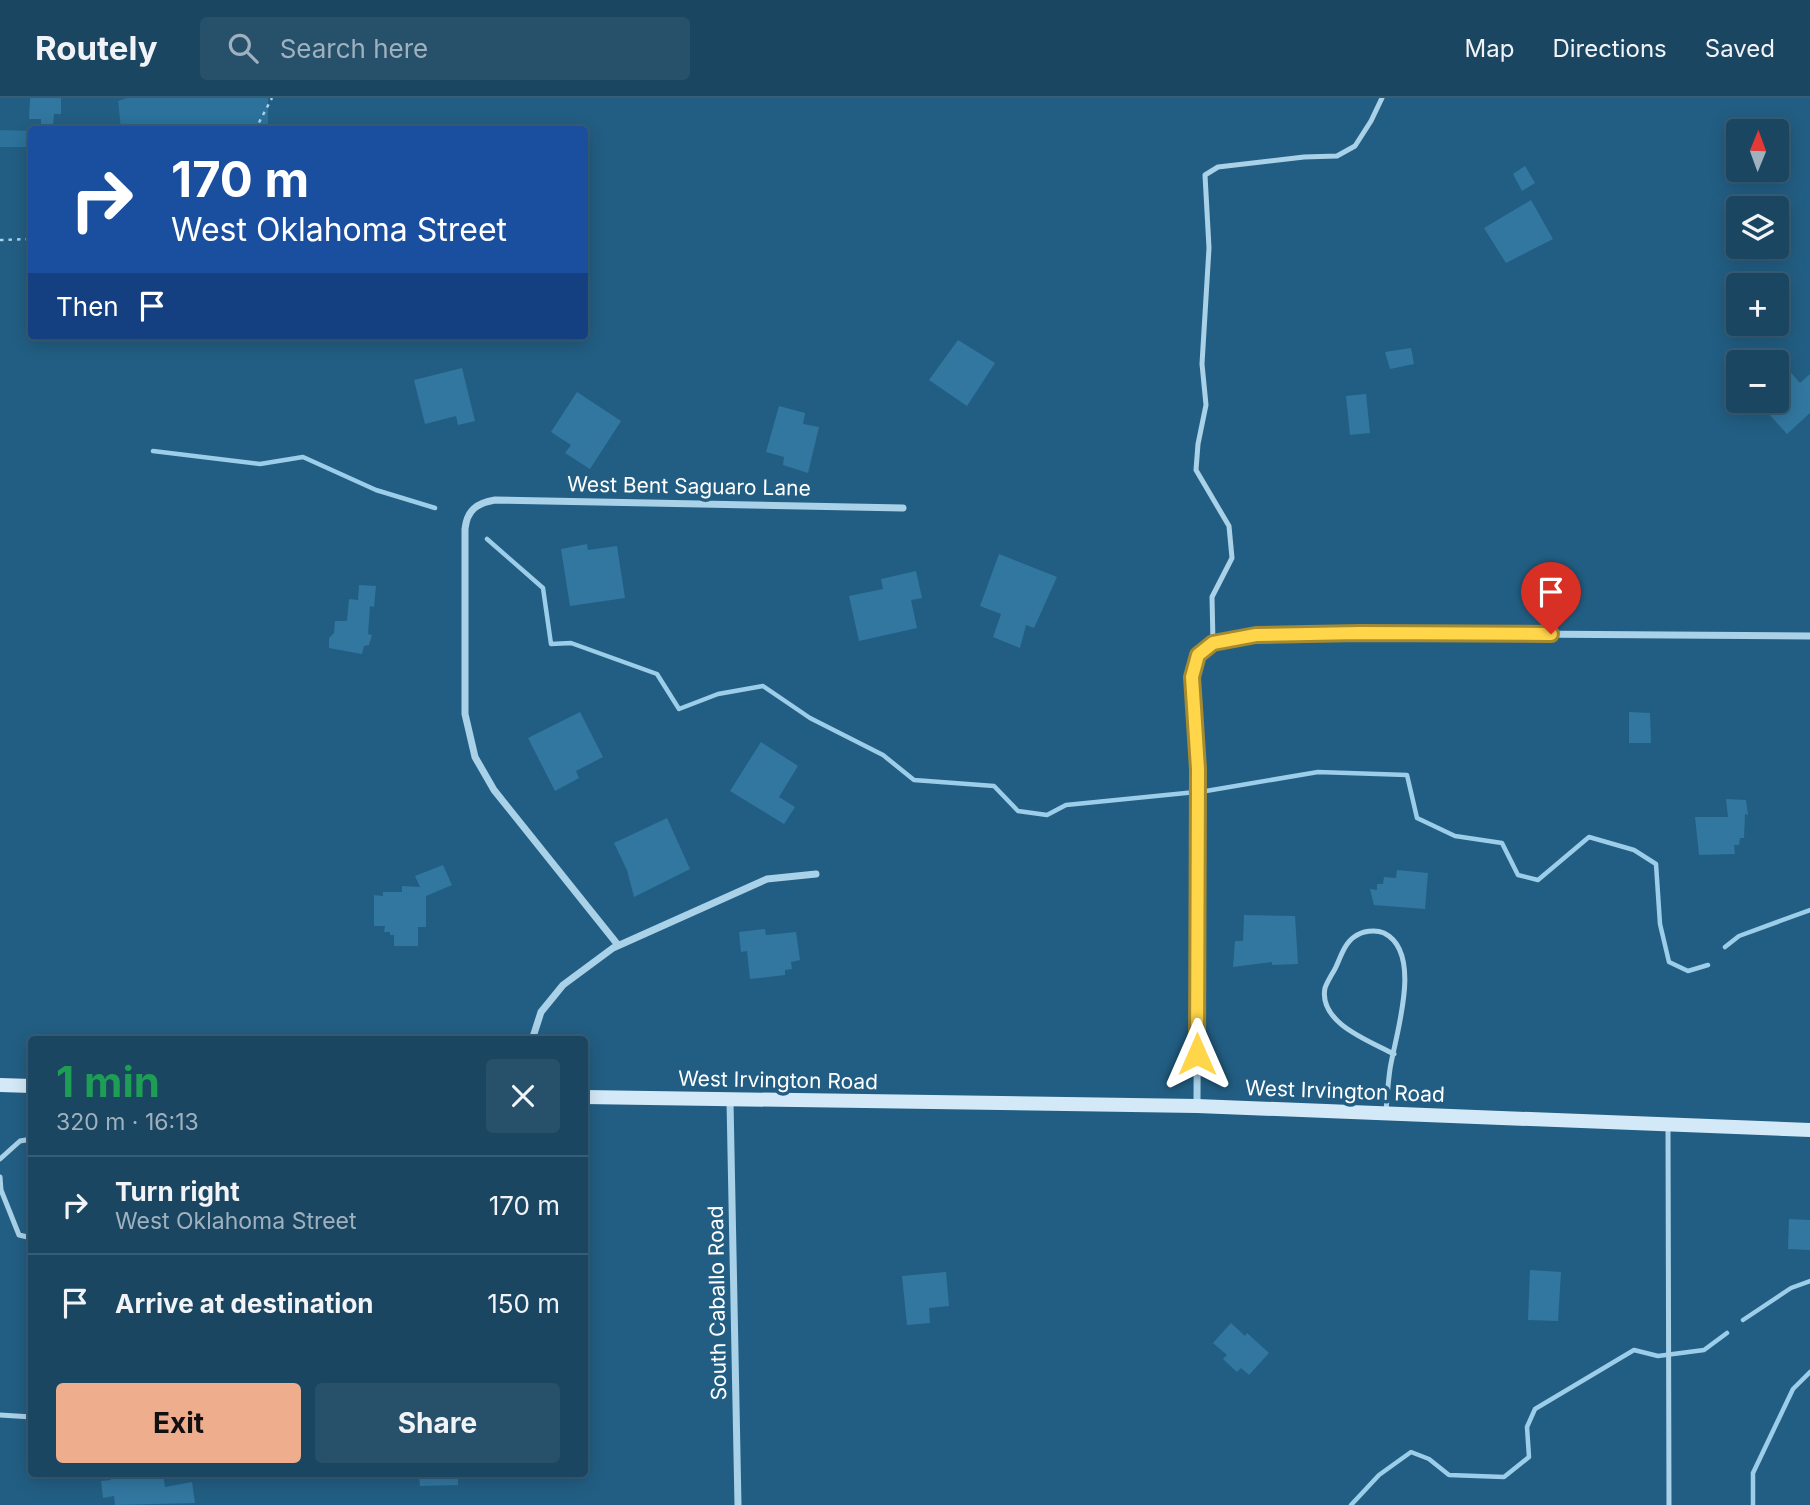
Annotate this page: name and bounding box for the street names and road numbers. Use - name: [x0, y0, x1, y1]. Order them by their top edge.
- street label: West Bent Saguaro Lane: [567, 471, 811, 501]
- street label: West Irvington Road: [678, 1066, 878, 1094]
- street label: West Irvington Road: [1245, 1075, 1445, 1107]
- street label: South Caballo Road: [703, 1205, 731, 1401]

